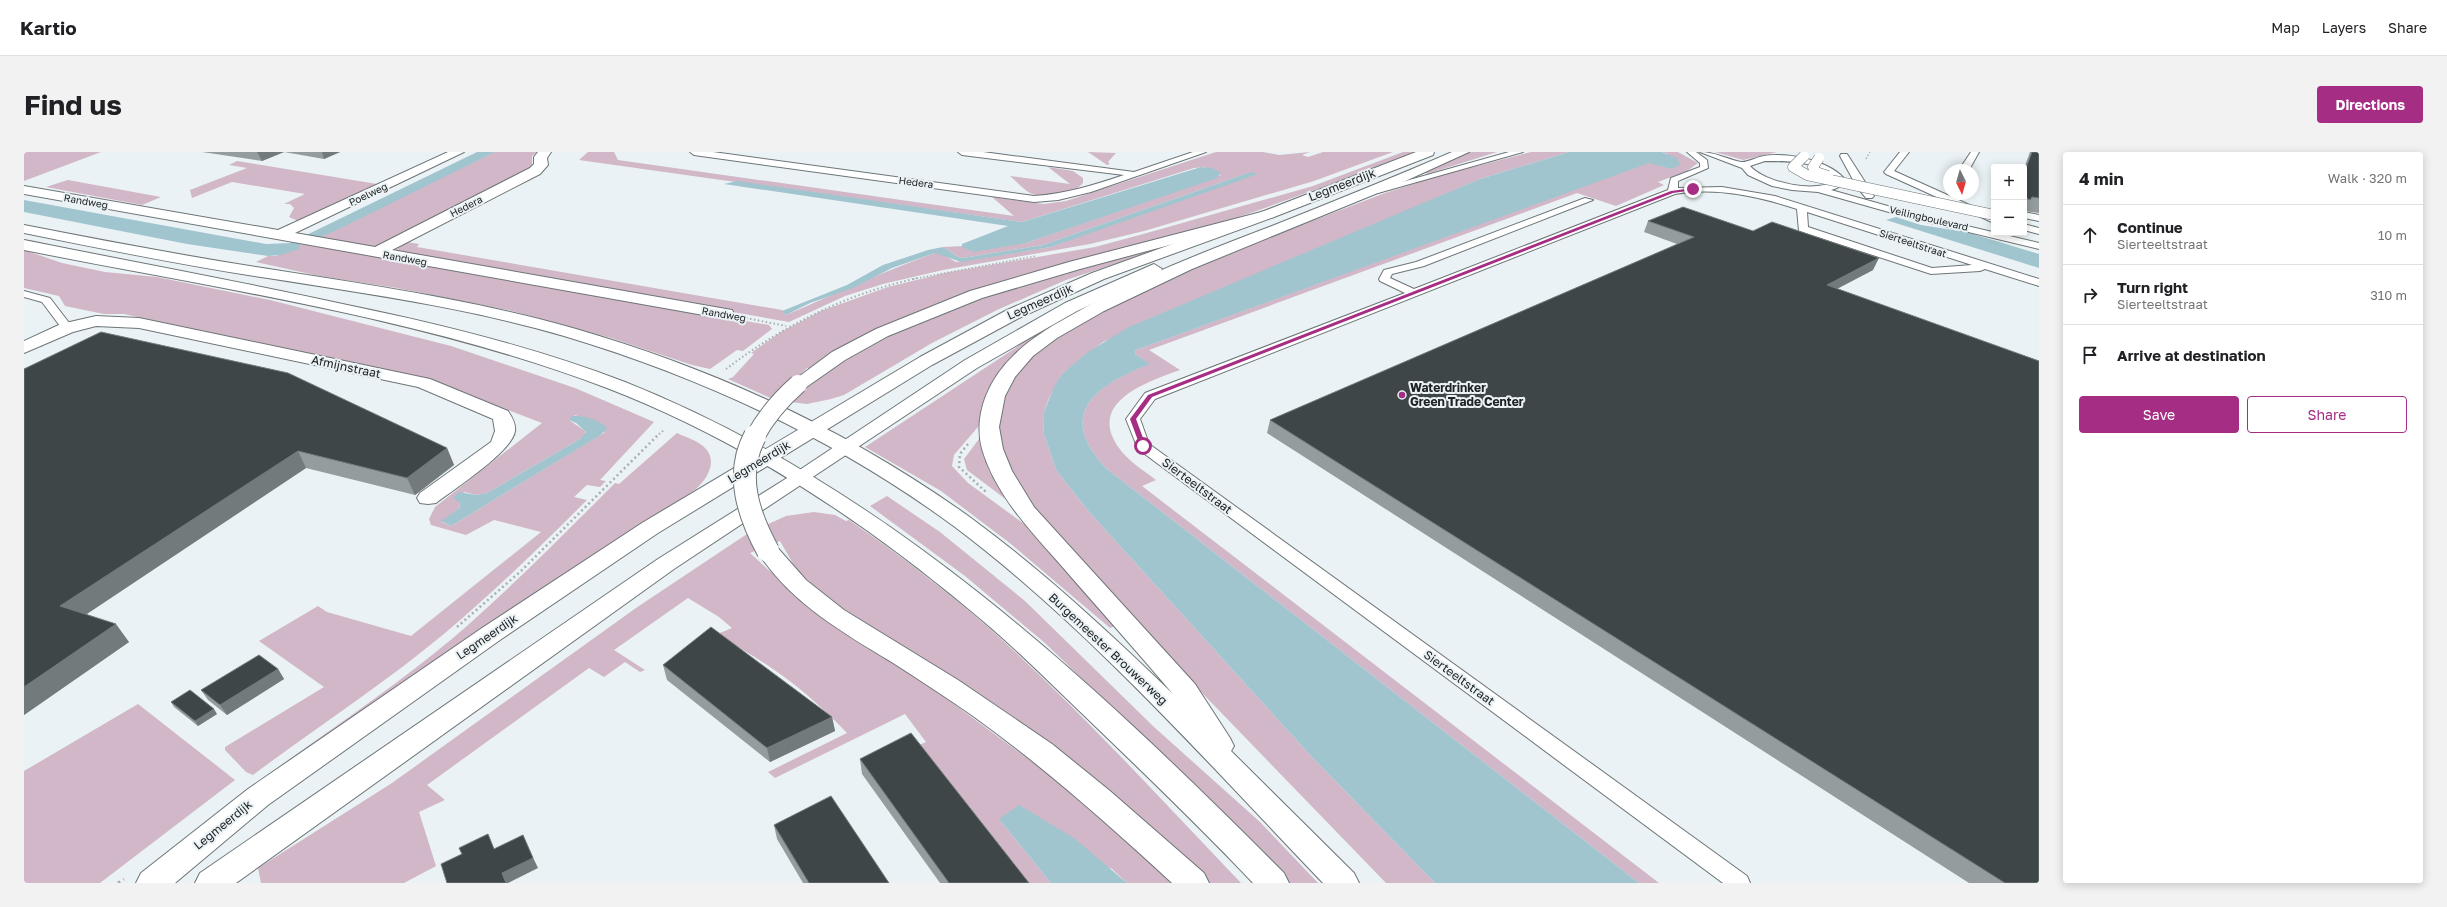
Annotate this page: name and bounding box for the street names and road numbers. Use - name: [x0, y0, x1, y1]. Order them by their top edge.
- street label: Legmeerdijk: [1306, 165, 1378, 204]
- street label: Hedera: [898, 174, 934, 190]
- street label: Poelweg: [347, 180, 389, 208]
- street label: Randweg: [63, 191, 109, 211]
- street label: Hedera: [448, 193, 484, 219]
- street label: Veilingboulevard: [1888, 203, 1970, 233]
- street label: Sierteeltstraat: [1878, 226, 1948, 260]
- street label: Randweg: [382, 248, 428, 268]
- street label: Legmeerdijk: [1004, 280, 1075, 323]
- street label: Randweg: [701, 304, 747, 324]
- street label: Afmijnstraat: [310, 352, 382, 381]
- street label: Legmeerdijk: [725, 437, 793, 486]
- street label: Sierteeltstraat: [1159, 454, 1235, 517]
- street label: Burgemeester Brouwerweg: [1046, 590, 1171, 708]
- street label: Legmeerdijk: [453, 610, 520, 663]
- street label: Sierteeltstraat: [1421, 647, 1498, 708]
- street label: Legmeerdijk: [190, 796, 255, 853]

